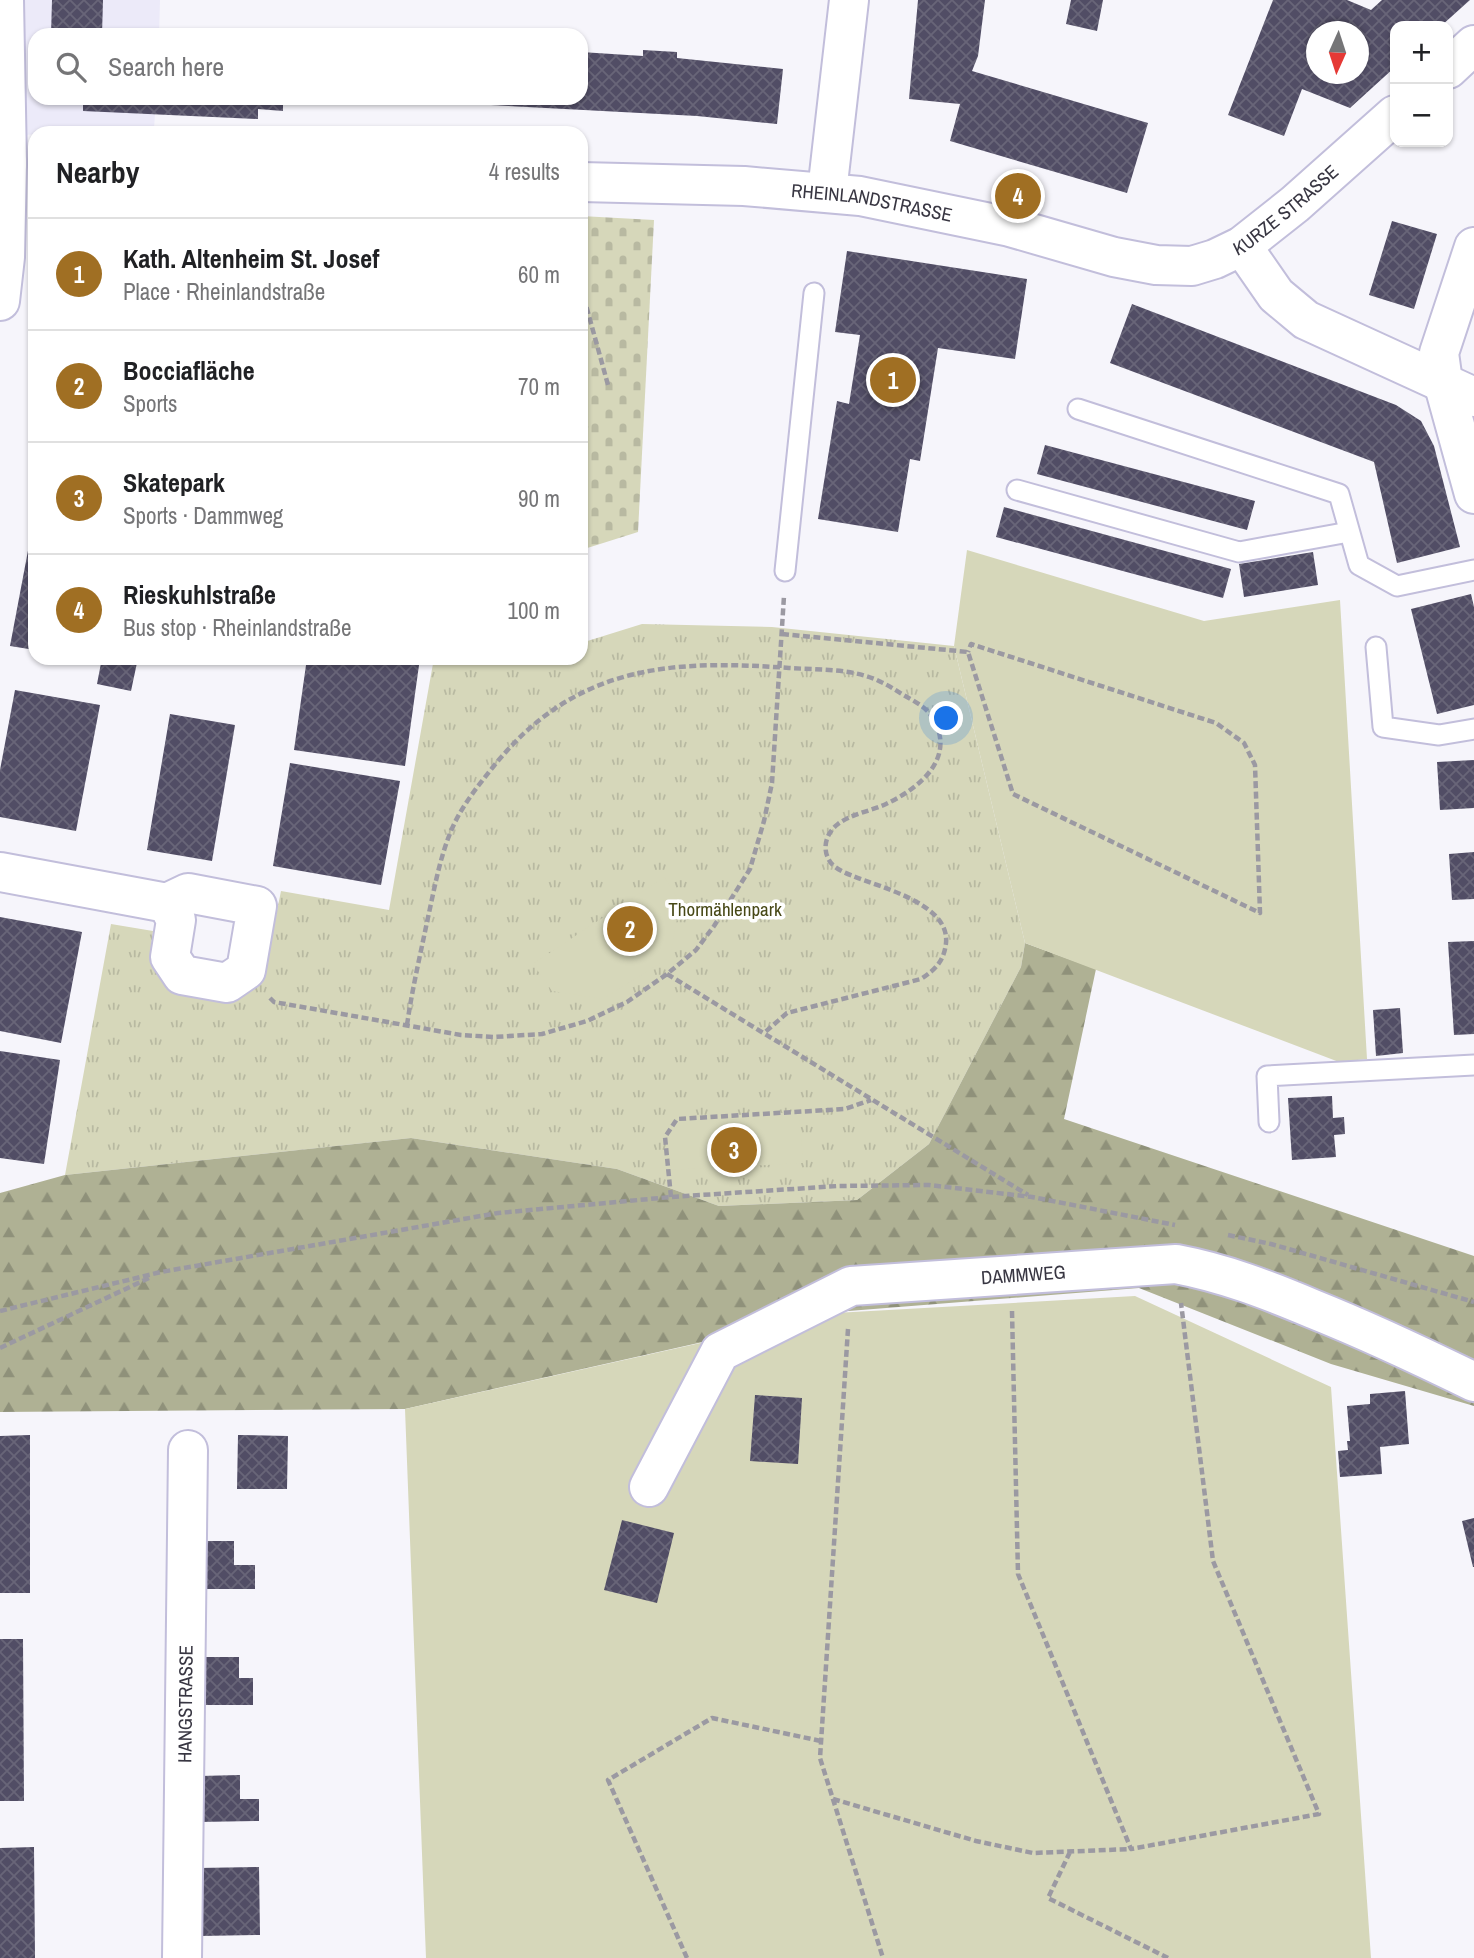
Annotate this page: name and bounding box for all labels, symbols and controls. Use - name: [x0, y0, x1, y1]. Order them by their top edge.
- north arrow: [1306, 21, 1369, 84]
- map controls: [1390, 21, 1453, 147]
- button: +: [1390, 21, 1453, 84]
- search box: [28, 28, 588, 105]
- icon: search: [52, 48, 90, 86]
- text: Search here: [108, 49, 224, 84]
- button: −: [1390, 84, 1453, 147]
- text: Nearby: [56, 152, 139, 192]
- text: 4 results: [489, 156, 560, 187]
- street label: KURZE STRASSE: [1229, 159, 1344, 261]
- pin: 4: [995, 170, 1041, 222]
- street label: RHEINLANDSTRASSE: [790, 177, 955, 228]
- text: Kath. Altenheim St. Josef: [123, 241, 379, 276]
- text: 1: [74, 259, 84, 290]
- text: 60 m: [518, 259, 560, 290]
- text: Place · Rheinlandstraße: [123, 276, 325, 307]
- text: Bocciafläche: [123, 353, 255, 388]
- pin: 1: [870, 354, 916, 406]
- text: 2: [74, 371, 84, 402]
- text: 70 m: [518, 371, 560, 402]
- text: Sports: [123, 388, 178, 419]
- text: Skatepark: [123, 465, 225, 500]
- text: 3: [74, 483, 84, 514]
- text: 90 m: [518, 483, 560, 514]
- text: Sports · Dammweg: [123, 500, 283, 531]
- text: Rieskuhlstraße: [123, 577, 276, 612]
- text: 4: [74, 595, 84, 626]
- text: 100 m: [508, 595, 560, 626]
- text: Bus stop · Rheinlandstraße: [123, 612, 352, 643]
- your location: [929, 701, 963, 735]
- park label: Thormählenpark: [668, 896, 782, 922]
- pin: 2: [607, 903, 653, 955]
- pin: 3: [711, 1124, 757, 1176]
- street label: DAMMWEG: [980, 1258, 1067, 1290]
- street label: HANGSTRASSE: [171, 1645, 199, 1763]

